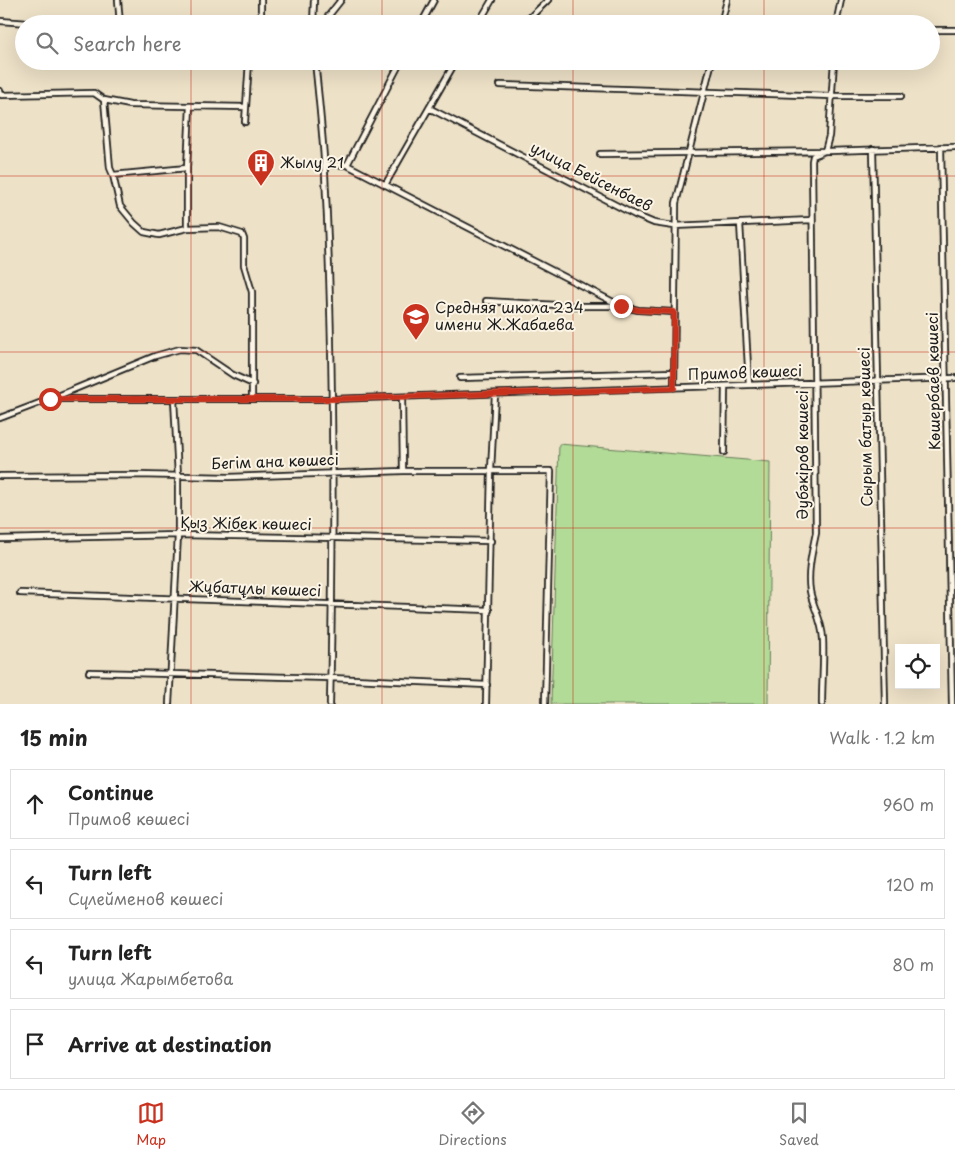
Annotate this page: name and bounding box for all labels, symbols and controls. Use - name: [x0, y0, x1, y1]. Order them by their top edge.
- search box: [15, 15, 940, 70]
- icon: search: [33, 29, 61, 57]
- text: Search here: [73, 29, 182, 57]
- street label: улица Бейсенбаев: [527, 135, 657, 216]
- building icon: Жылу 21: [246, 148, 276, 187]
- place label: Жылу 21: [280, 150, 344, 173]
- place label: Средняя школа 234 имени Ж.Жабаева: [435, 295, 584, 335]
- route end: [610, 295, 633, 318]
- school or university icon: Средняя школа 234 имени Ж.Жабаева: [401, 302, 431, 341]
- street label: Көшербаев көшесі: [920, 312, 945, 450]
- street label: Сырым батыр көшесі: [852, 347, 877, 507]
- street label: Примов көшесі: [687, 358, 802, 385]
- route start: [39, 388, 62, 411]
- street label: Әубәкіров көшесі: [790, 390, 813, 520]
- street label: Бегім ана көшесі: [211, 447, 339, 474]
- street label: Қыз Жібек көшесі: [180, 510, 312, 535]
- street label: Жұбатұлы көшесі: [188, 574, 322, 601]
- map controls: [895, 644, 940, 689]
- button: locate: [895, 644, 940, 689]
- text: 15 min: [20, 721, 88, 753]
- text: Walk · 1.2 km: [830, 725, 935, 749]
- text: Continue: [68, 778, 154, 806]
- icon: ahead: [21, 790, 49, 818]
- text: 960 m: [883, 792, 934, 816]
- text: Примов көшесі: [68, 806, 190, 830]
- text: Turn left: [68, 858, 152, 886]
- icon: left: [21, 870, 49, 898]
- text: 120 m: [887, 872, 934, 896]
- text: Сүлейменов көшесі: [68, 886, 223, 910]
- text: Turn left: [68, 938, 152, 966]
- icon: left: [21, 950, 49, 978]
- text: 80 m: [892, 952, 934, 976]
- text: улица Жарымбетова: [68, 966, 233, 990]
- icon: arrive: [21, 1030, 49, 1058]
- text: Arrive at destination: [68, 1030, 272, 1058]
- tab: Map: [136, 1099, 166, 1150]
- tab: Directions: [439, 1099, 507, 1150]
- tab: Saved: [779, 1099, 819, 1150]

